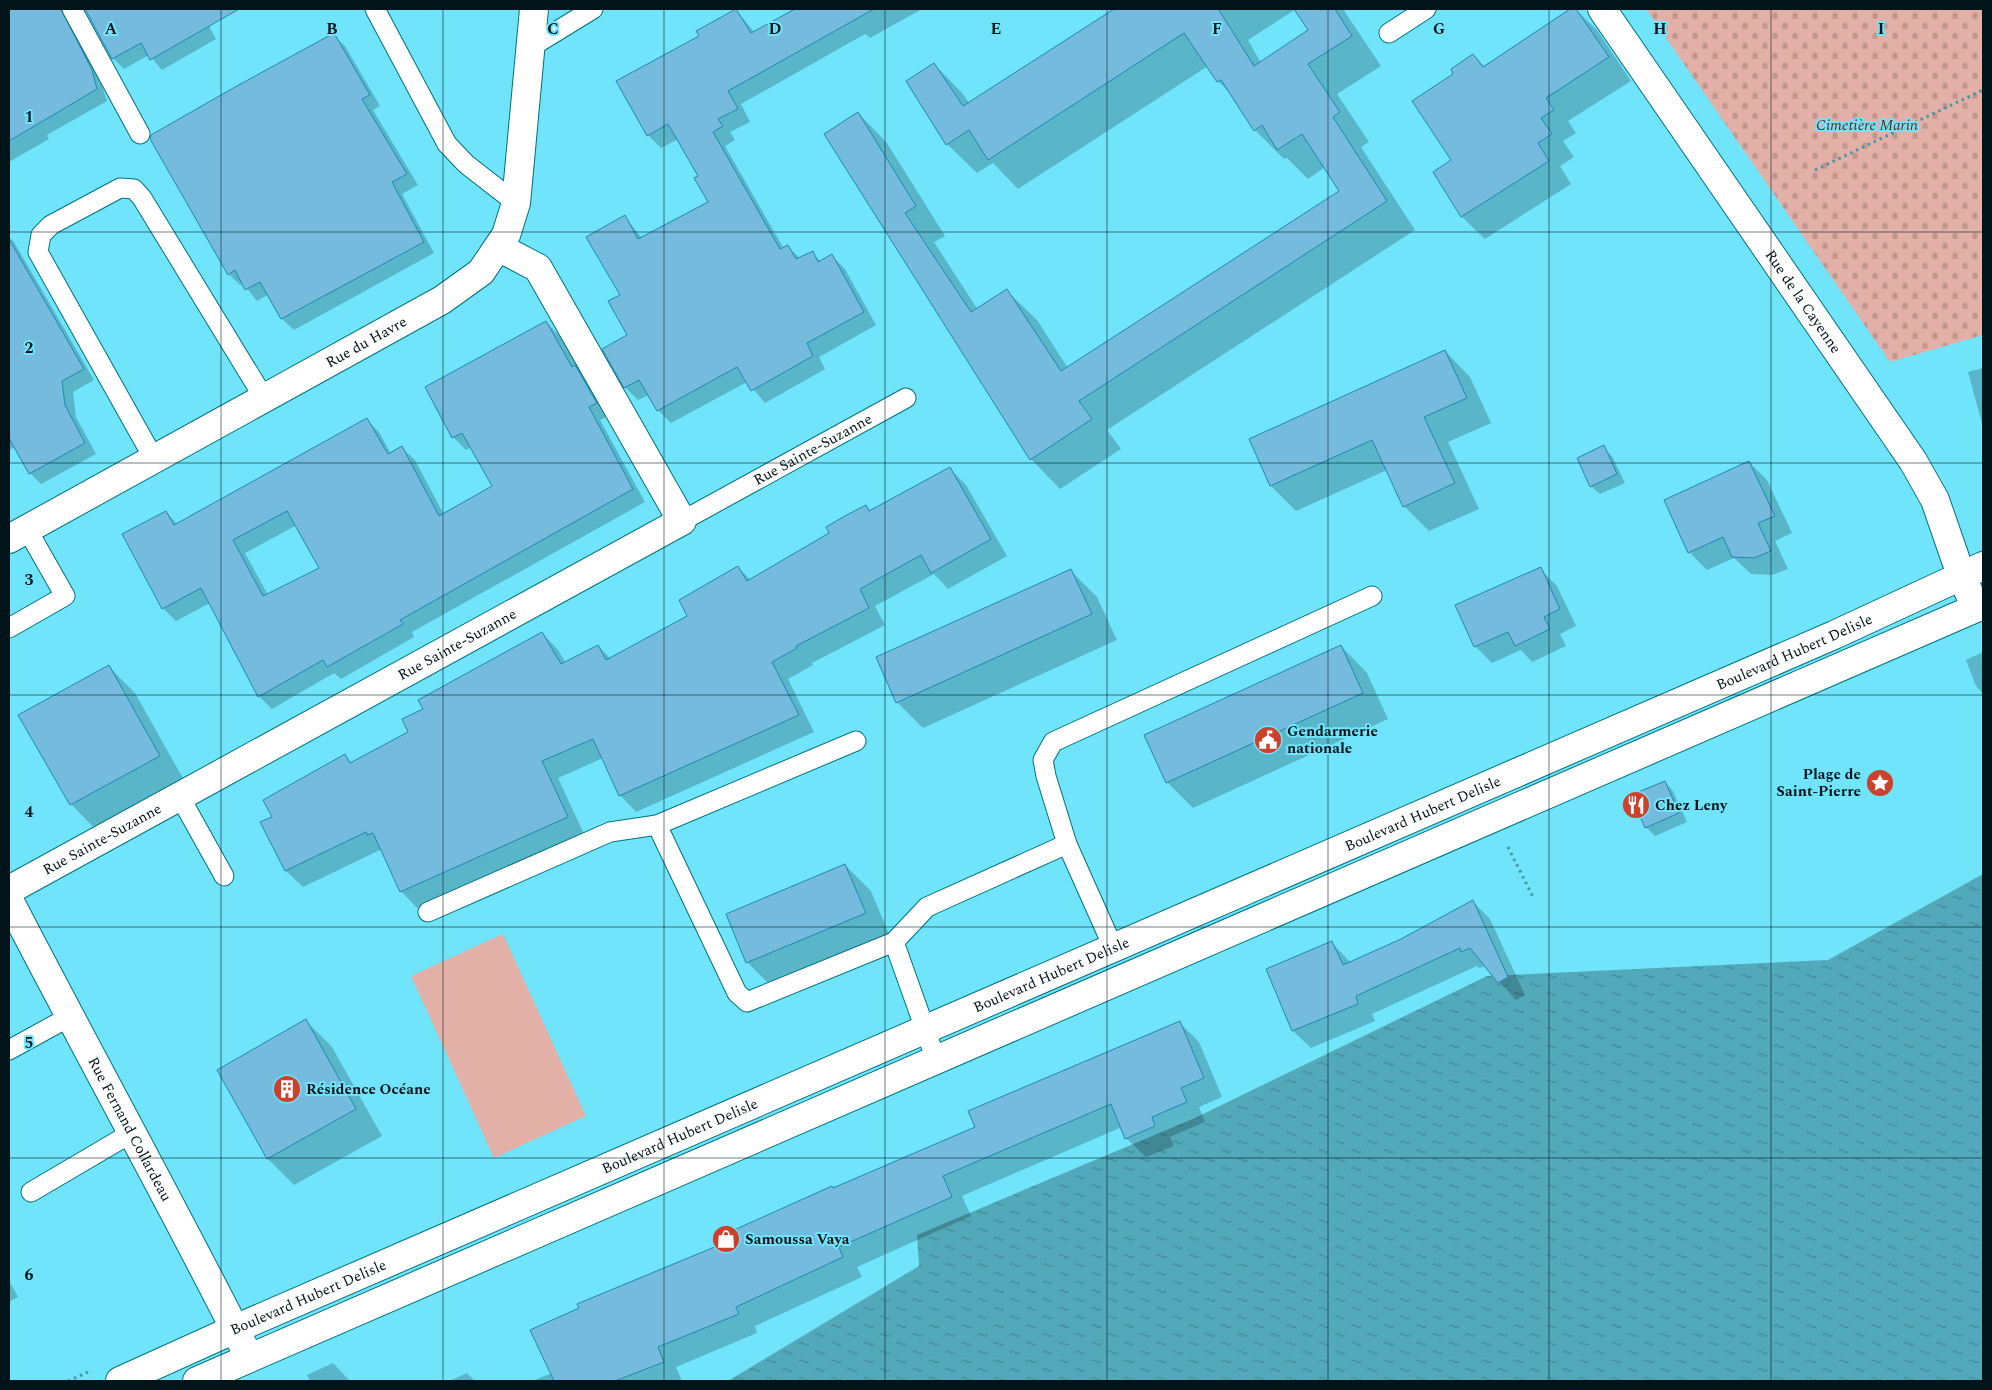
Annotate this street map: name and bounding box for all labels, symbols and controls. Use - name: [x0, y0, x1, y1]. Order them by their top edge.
- text: A: [105, 17, 118, 41]
- text: B: [326, 17, 338, 41]
- text: C: [547, 17, 559, 41]
- text: D: [769, 17, 782, 41]
- text: E: [991, 17, 1001, 41]
- text: F: [1212, 17, 1222, 41]
- text: G: [1433, 17, 1445, 41]
- text: H: [1653, 17, 1667, 41]
- text: I: [1878, 17, 1884, 41]
- text: 1: [25, 105, 33, 129]
- park label: Cimetière Marin: [1816, 114, 1918, 137]
- street label: Rue de la Cayenne: [1759, 245, 1847, 358]
- street label: Rue du Havre: [321, 310, 411, 374]
- text: 2: [25, 336, 34, 360]
- street label: Rue Sainte-Suzanne: [749, 407, 876, 491]
- text: 3: [25, 568, 34, 592]
- street label: Rue Sainte-Suzanne: [393, 602, 521, 686]
- street label: Boulevard Hubert Delisle: [1712, 607, 1876, 696]
- place label: Gendarmerie nationale: [1287, 720, 1378, 760]
- public building icon: Gendarmerie nationale: [1253, 725, 1283, 755]
- place label: Plage de Saint-Pierre: [1776, 763, 1861, 803]
- place icon: Plage de Saint-Pierre: [1865, 768, 1895, 798]
- street label: Boulevard Hubert Delisle: [1341, 769, 1505, 858]
- restaurant icon: Chez Leny: [1621, 790, 1651, 820]
- place label: Chez Leny: [1655, 794, 1728, 817]
- street label: Rue Sainte-Suzanne: [38, 797, 166, 881]
- text: 4: [25, 800, 34, 824]
- street label: Boulevard Hubert Delisle: [969, 931, 1133, 1019]
- text: 5: [25, 1031, 33, 1055]
- street label: Rue Fernand Collardeau: [82, 1053, 178, 1205]
- building icon: Résidence Océane: [272, 1074, 302, 1104]
- place label: Résidence Océane: [306, 1078, 431, 1101]
- street label: Boulevard Hubert Delisle: [598, 1092, 762, 1180]
- shop icon: Samoussa Vaya: [711, 1224, 741, 1254]
- place label: Samoussa Vaya: [745, 1228, 850, 1251]
- street label: Boulevard Hubert Delisle: [226, 1253, 390, 1341]
- text: 6: [25, 1263, 34, 1287]

